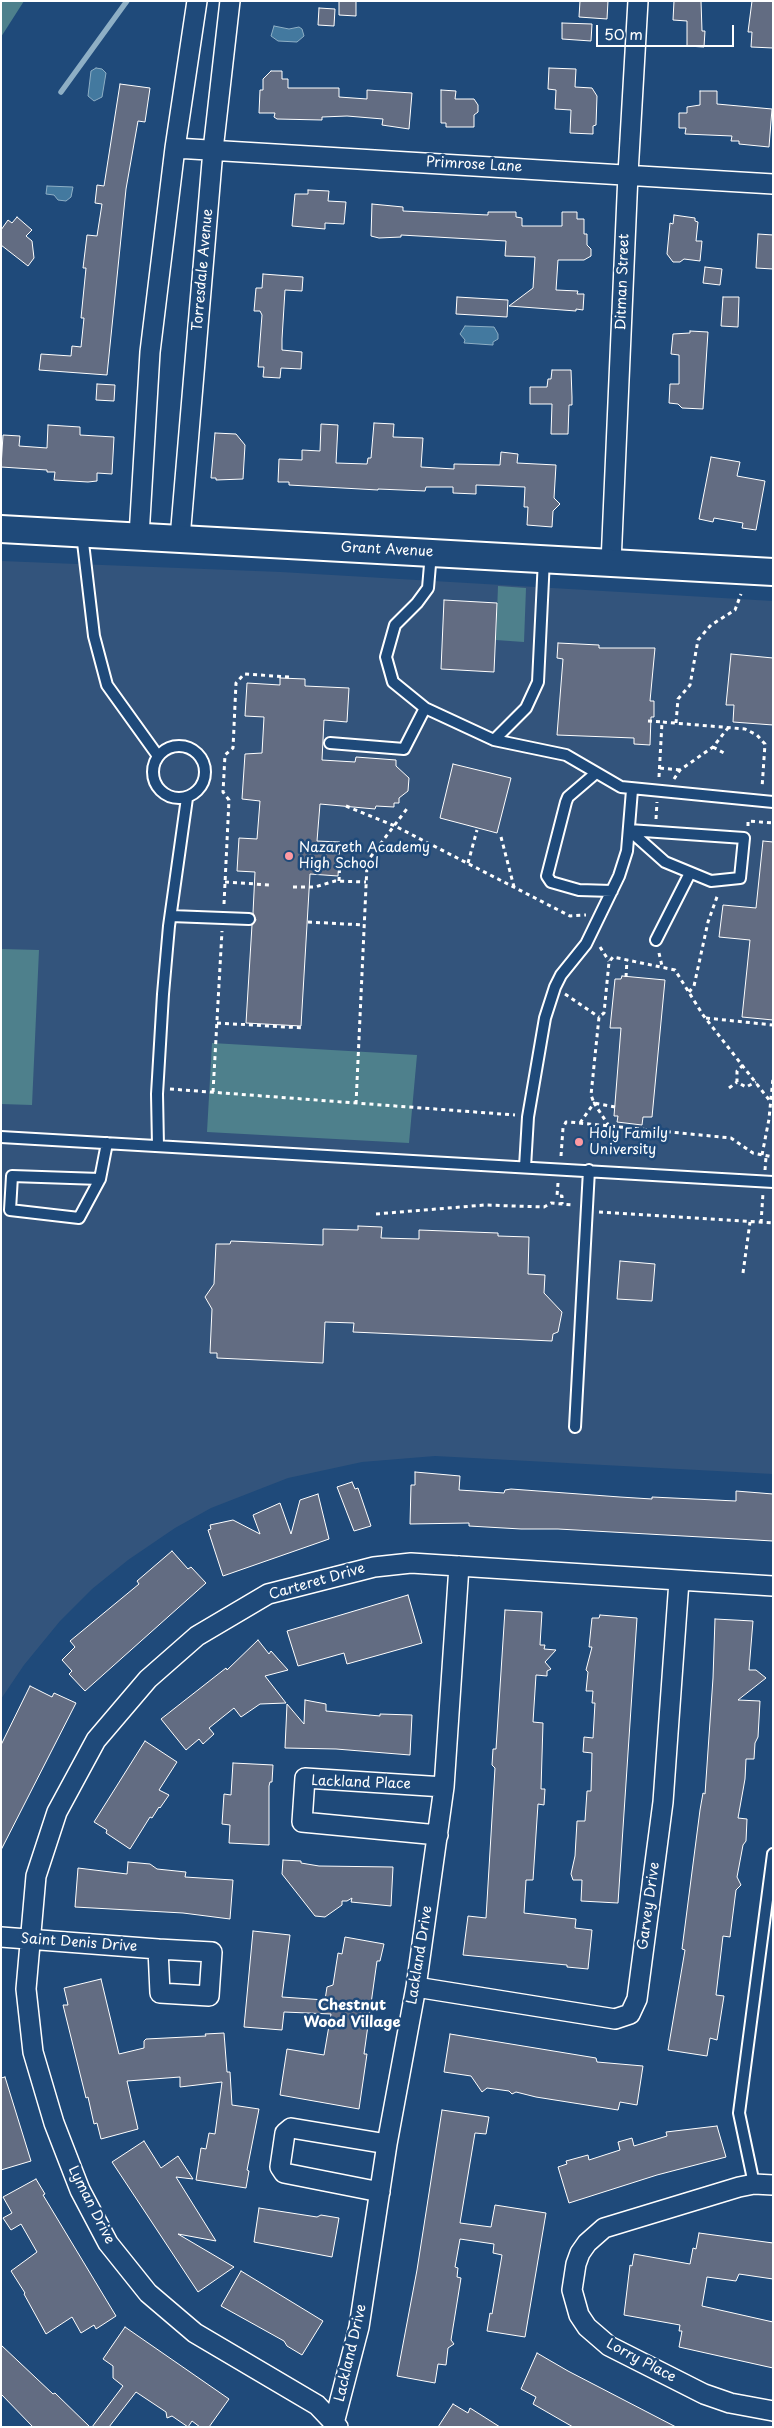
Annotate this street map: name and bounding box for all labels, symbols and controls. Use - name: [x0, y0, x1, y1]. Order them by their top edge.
- scale bar: [599, 15, 736, 47]
- text: 50 m: [604, 22, 643, 45]
- street label: Primrose Lane: [425, 154, 523, 176]
- street label: Torresdale Avenue: [189, 208, 217, 332]
- street label: Ditman Street: [613, 233, 633, 331]
- street label: Grant Avenue: [340, 539, 434, 561]
- place label: Nazareth Academy High School: [299, 840, 430, 872]
- marker: Nazareth Academy High School: [283, 850, 295, 862]
- place label: Holy Family University: [589, 1126, 668, 1158]
- marker: Holy Family University: [573, 1136, 585, 1148]
- street label: Carteret Drive: [267, 1560, 367, 1604]
- street label: Lackland Place: [311, 1773, 411, 1793]
- street label: Garvey Drive: [635, 1861, 663, 1951]
- street label: Lackland Drive: [404, 1904, 436, 2006]
- street label: Saint Denis Drive: [20, 1931, 138, 1955]
- district label: Chestnut Wood Village: [303, 1997, 401, 2032]
- street label: Lyman Drive: [64, 2163, 118, 2247]
- street label: Lackland Drive: [332, 2302, 370, 2404]
- street label: Lorry Place: [603, 2336, 679, 2386]

